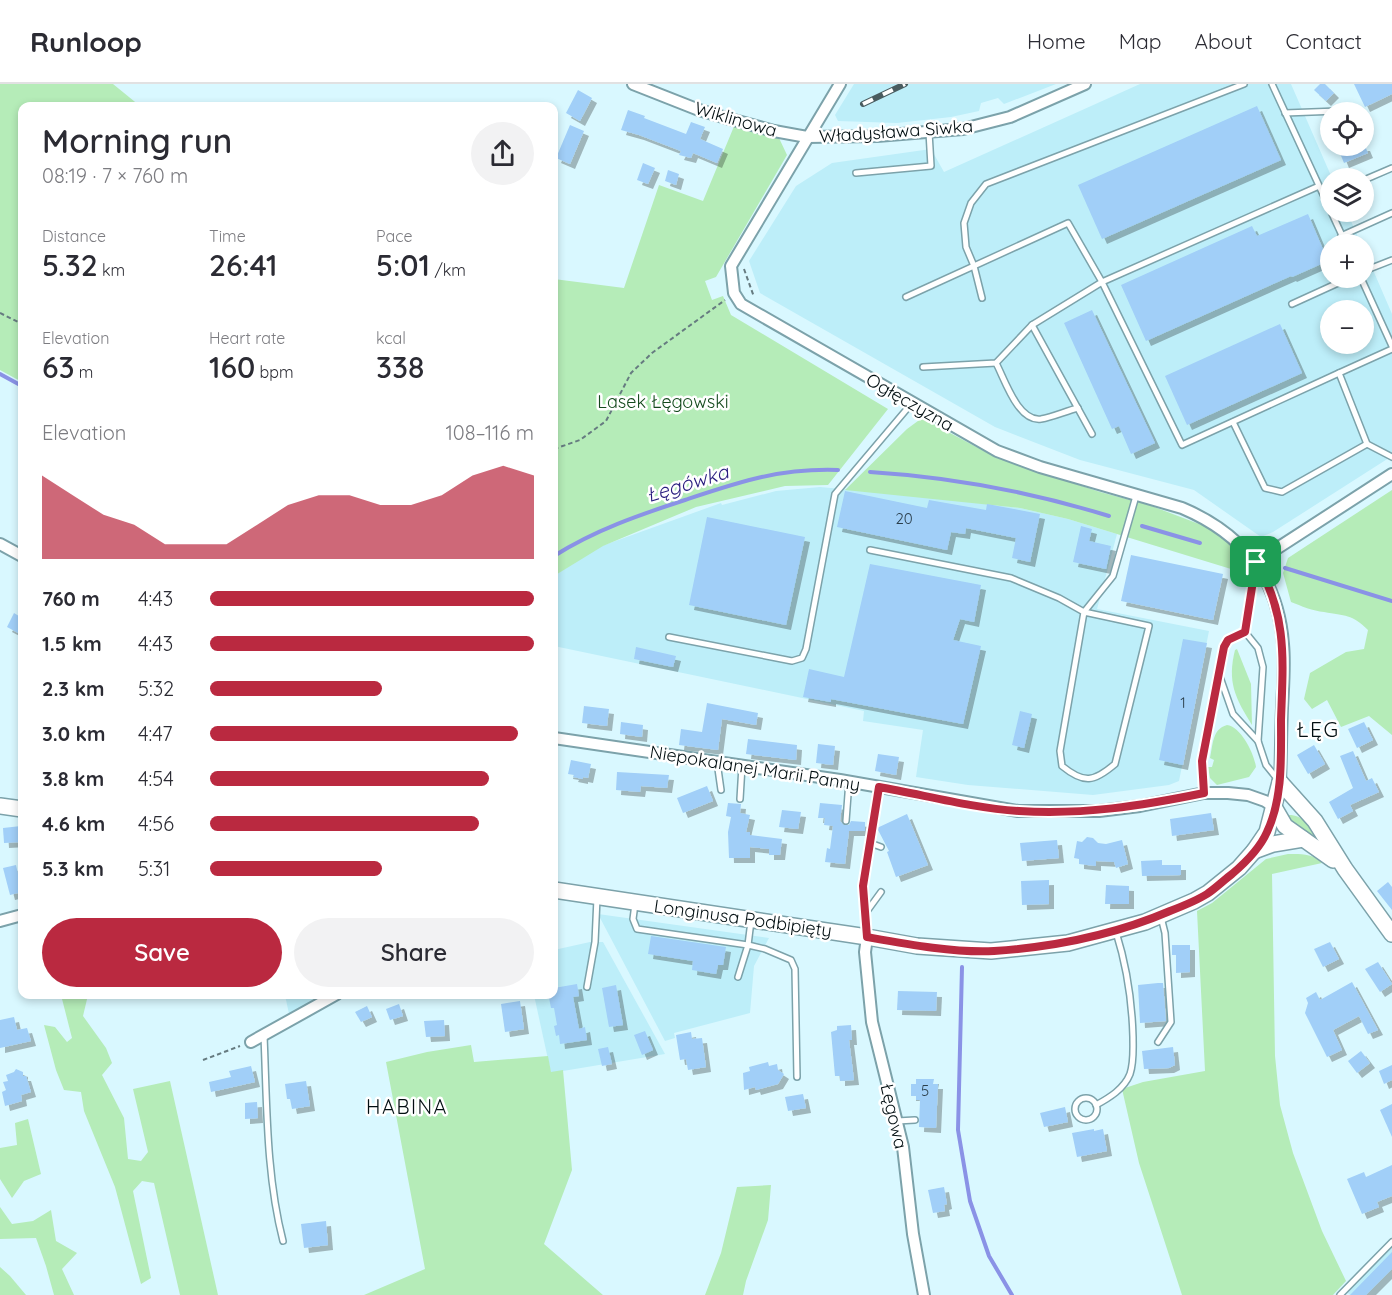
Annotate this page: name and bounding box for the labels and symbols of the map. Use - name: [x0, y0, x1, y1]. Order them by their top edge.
- street label: Wiklinowa: [692, 96, 780, 142]
- street label: Władysława Siwka: [818, 114, 974, 148]
- street label: Ogłęczyzna: [862, 368, 958, 436]
- park label: Lasek Łęgowski: [597, 390, 729, 413]
- water label: Łęgówka: [643, 458, 733, 507]
- house number: 20: [895, 509, 913, 528]
- pin: [1230, 536, 1281, 587]
- house number: 1: [1180, 693, 1186, 712]
- district label: ŁĘG: [1296, 716, 1340, 742]
- street label: Niepokalanej Marii Panny: [648, 740, 862, 796]
- street label: Longinusa Podbipięty: [653, 894, 833, 942]
- street label: Łęgowa: [875, 1081, 913, 1151]
- house number: 5: [921, 1081, 929, 1100]
- district label: HABINA: [366, 1094, 448, 1119]

